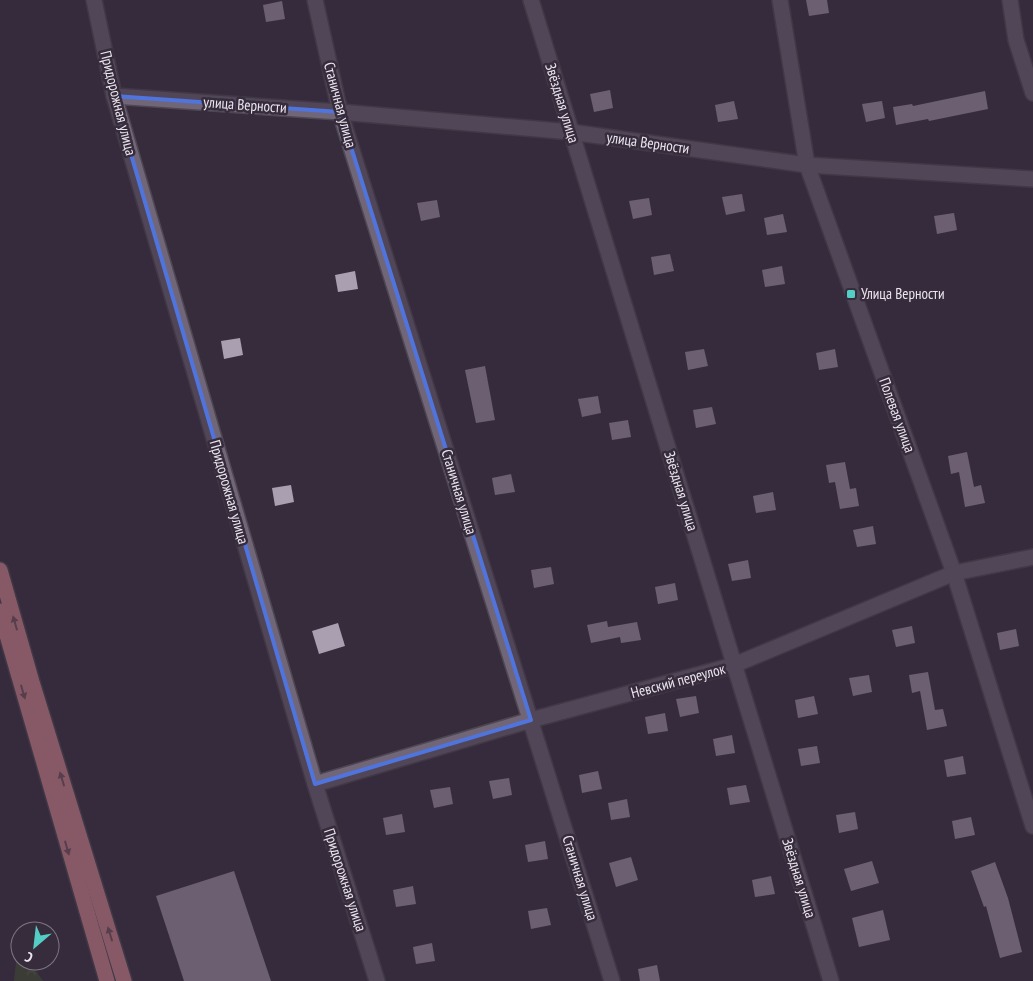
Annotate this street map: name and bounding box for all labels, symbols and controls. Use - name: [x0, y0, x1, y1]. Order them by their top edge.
- street label: Придорожная улица: [96, 49, 141, 157]
- street label: Станичная улица: [320, 60, 361, 150]
- street label: Звёздная улица: [541, 60, 584, 145]
- street label: улица Верности: [203, 92, 287, 117]
- street label: улица Верности: [606, 127, 691, 158]
- place label: Улица Верности: [861, 284, 945, 303]
- marker: Улица Верности: [845, 288, 857, 300]
- street label: Полевая улица: [875, 375, 920, 455]
- street label: Придорожная улица: [206, 438, 253, 546]
- street label: Станичная улица: [438, 447, 481, 537]
- street label: Звёздная улица: [660, 448, 703, 533]
- one-way arrow: [11, 616, 19, 631]
- street label: Невский переулок: [629, 659, 727, 702]
- one-way arrow: [19, 684, 27, 699]
- one-way arrow: [57, 771, 65, 786]
- street label: Придорожная улица: [320, 826, 371, 934]
- street label: Станичная улица: [559, 833, 602, 923]
- street label: Звёздная улица: [778, 835, 821, 920]
- one-way arrow: [64, 841, 72, 856]
- north arrow: [10, 921, 60, 971]
- one-way arrow: [105, 927, 113, 942]
- text: С: [21, 948, 36, 967]

